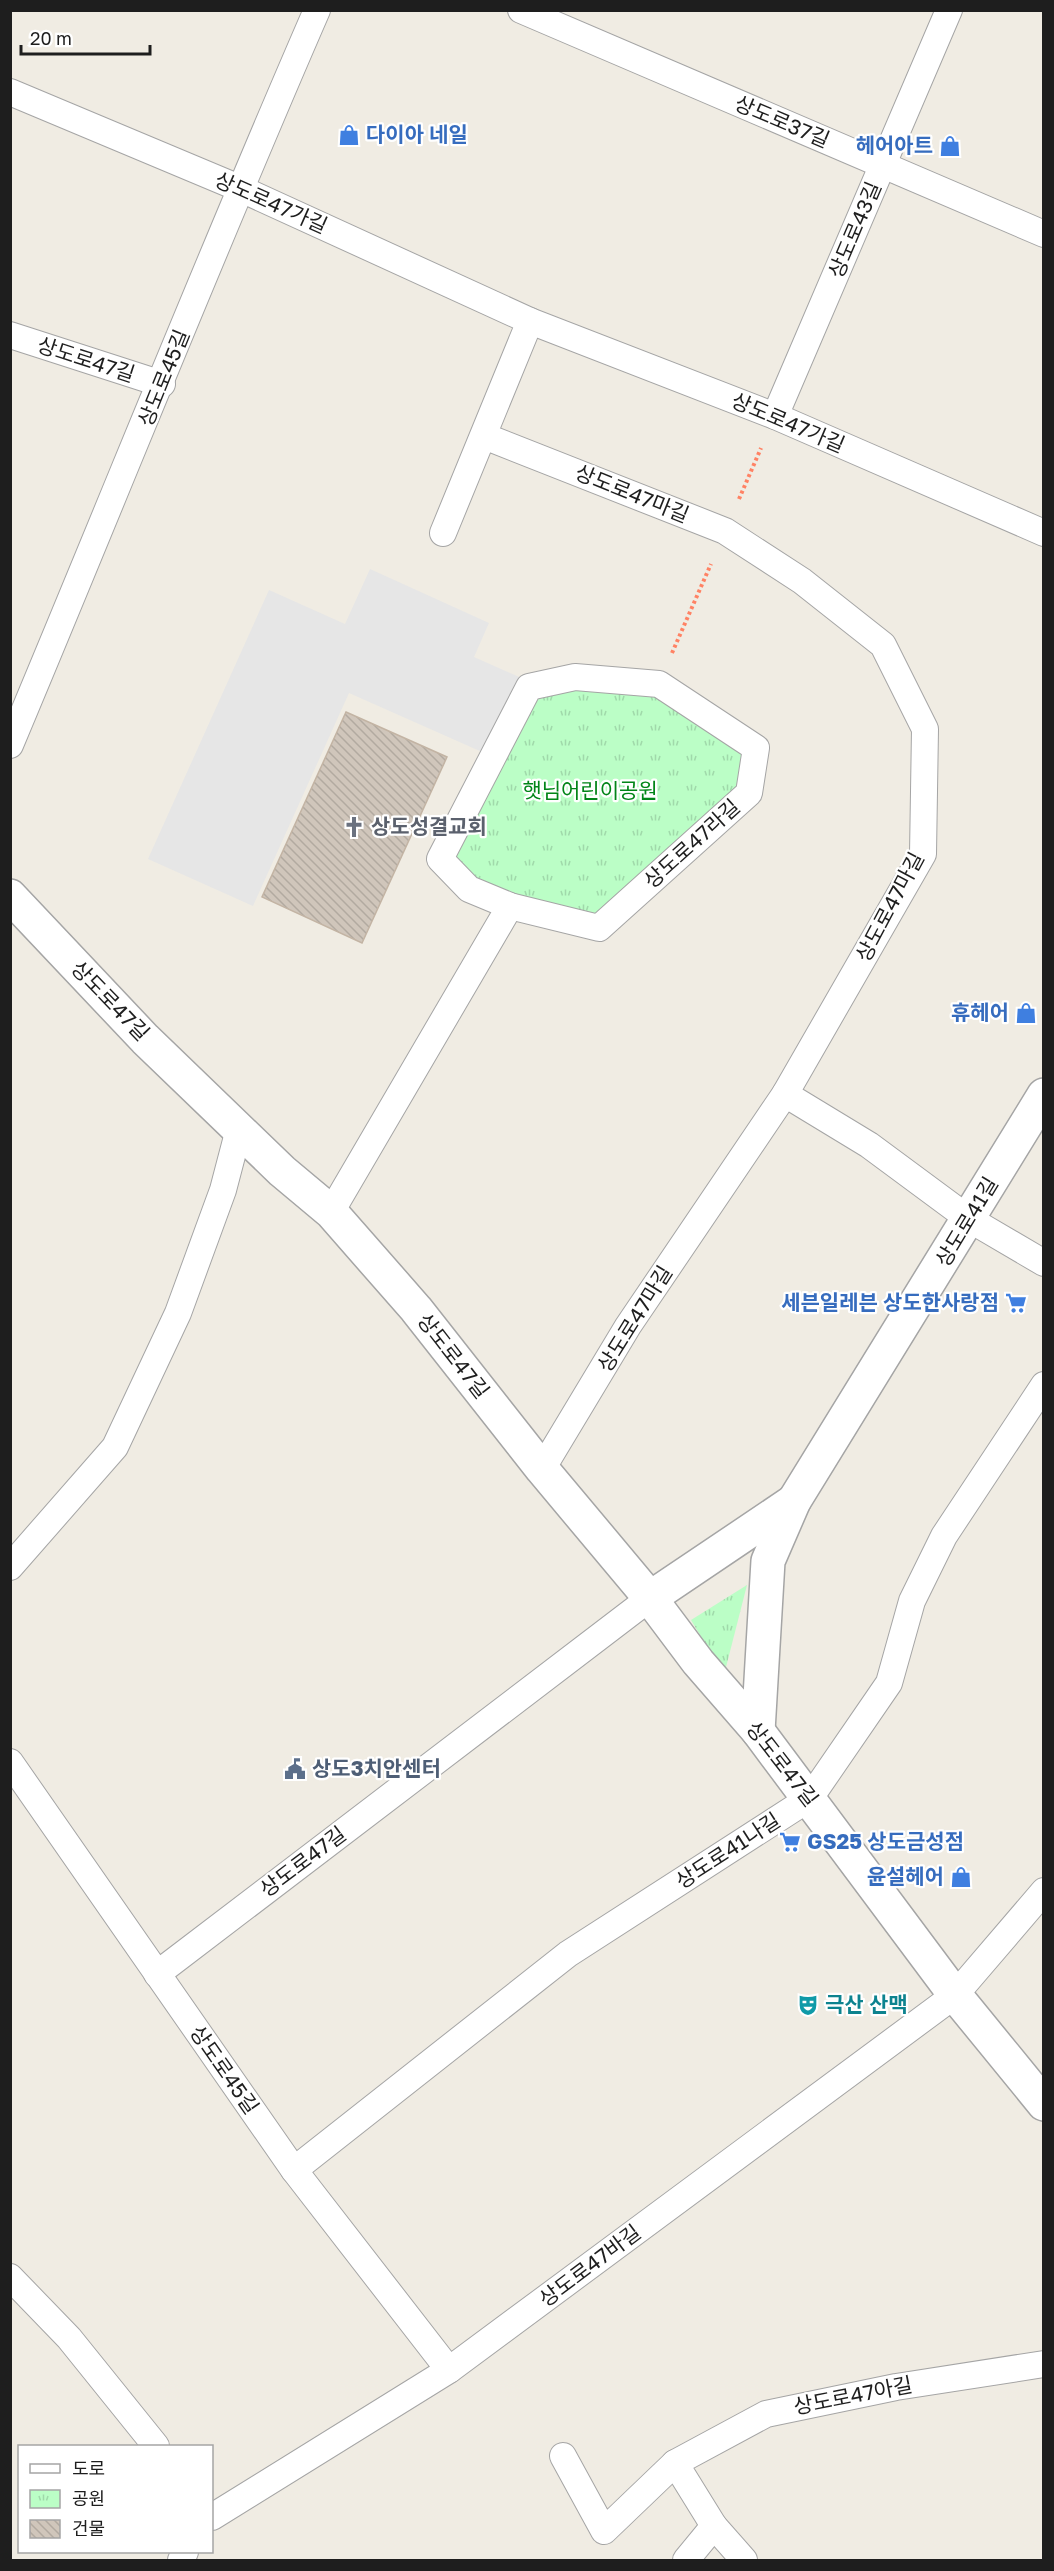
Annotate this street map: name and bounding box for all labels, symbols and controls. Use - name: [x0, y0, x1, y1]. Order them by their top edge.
- scale bar: [21, 18, 150, 56]
- text: 20 m: [30, 27, 72, 49]
- street label: 상도로37길: [731, 89, 834, 153]
- place label: 다이아 네일: [366, 121, 468, 147]
- shop icon: 다이아 네일: [337, 123, 361, 147]
- place label: 헤어아트: [856, 132, 933, 158]
- shop icon: 헤어아트: [938, 134, 962, 158]
- street label: 상도로47가길: [211, 166, 332, 238]
- street label: 상도로43길: [822, 177, 886, 282]
- street label: 상도로45길: [132, 325, 194, 430]
- street label: 상도로47길: [34, 331, 138, 387]
- street label: 상도로47가길: [728, 387, 849, 458]
- street label: 상도로47마길: [572, 458, 693, 528]
- park label: 햇님어린이공원: [522, 777, 658, 803]
- street label: 상도로47라길: [638, 793, 745, 893]
- place label: 상도성결교회: [371, 813, 487, 839]
- church icon: 상도성결교회: [342, 815, 366, 839]
- street label: 상도로47마길: [849, 847, 929, 966]
- street label: 상도로47길: [66, 955, 155, 1046]
- place label: 휴헤어: [951, 999, 1009, 1025]
- shop icon: 휴헤어: [1014, 1001, 1038, 1025]
- street label: 상도로41길: [929, 1172, 1003, 1271]
- street label: 상도로47마길: [591, 1260, 677, 1376]
- place label: 세븐일레븐 상도한사랑점: [781, 1289, 999, 1315]
- supermarket icon: 세븐일레븐 상도한사랑점: [1004, 1291, 1028, 1315]
- street label: 상도로47길: [412, 1307, 495, 1403]
- street label: 상도로47길: [741, 1715, 824, 1811]
- place label: 상도3치안센터: [312, 1755, 441, 1781]
- public building icon: 상도3치안센터: [283, 1757, 307, 1781]
- street label: 상도로41나길: [670, 1807, 785, 1894]
- street label: 상도로47길: [254, 1820, 351, 1902]
- place label: GS25 상도금성점: [807, 1828, 964, 1854]
- supermarket icon: GS25 상도금성점: [778, 1830, 802, 1854]
- place label: 윤설헤어: [867, 1863, 944, 1889]
- shop icon: 윤설헤어: [949, 1865, 973, 1889]
- place label: 극산 산맥: [825, 1991, 908, 2017]
- theatre icon: 극산 산맥: [796, 1993, 820, 2017]
- street label: 상도로45길: [185, 2020, 265, 2119]
- street label: 상도로47바길: [533, 2219, 645, 2312]
- street label: 상도로47아길: [791, 2371, 914, 2419]
- legend: [18, 2445, 213, 2553]
- text: 도로: [72, 2457, 105, 2479]
- text: 공원: [72, 2487, 105, 2509]
- text: 건물: [72, 2517, 105, 2539]

